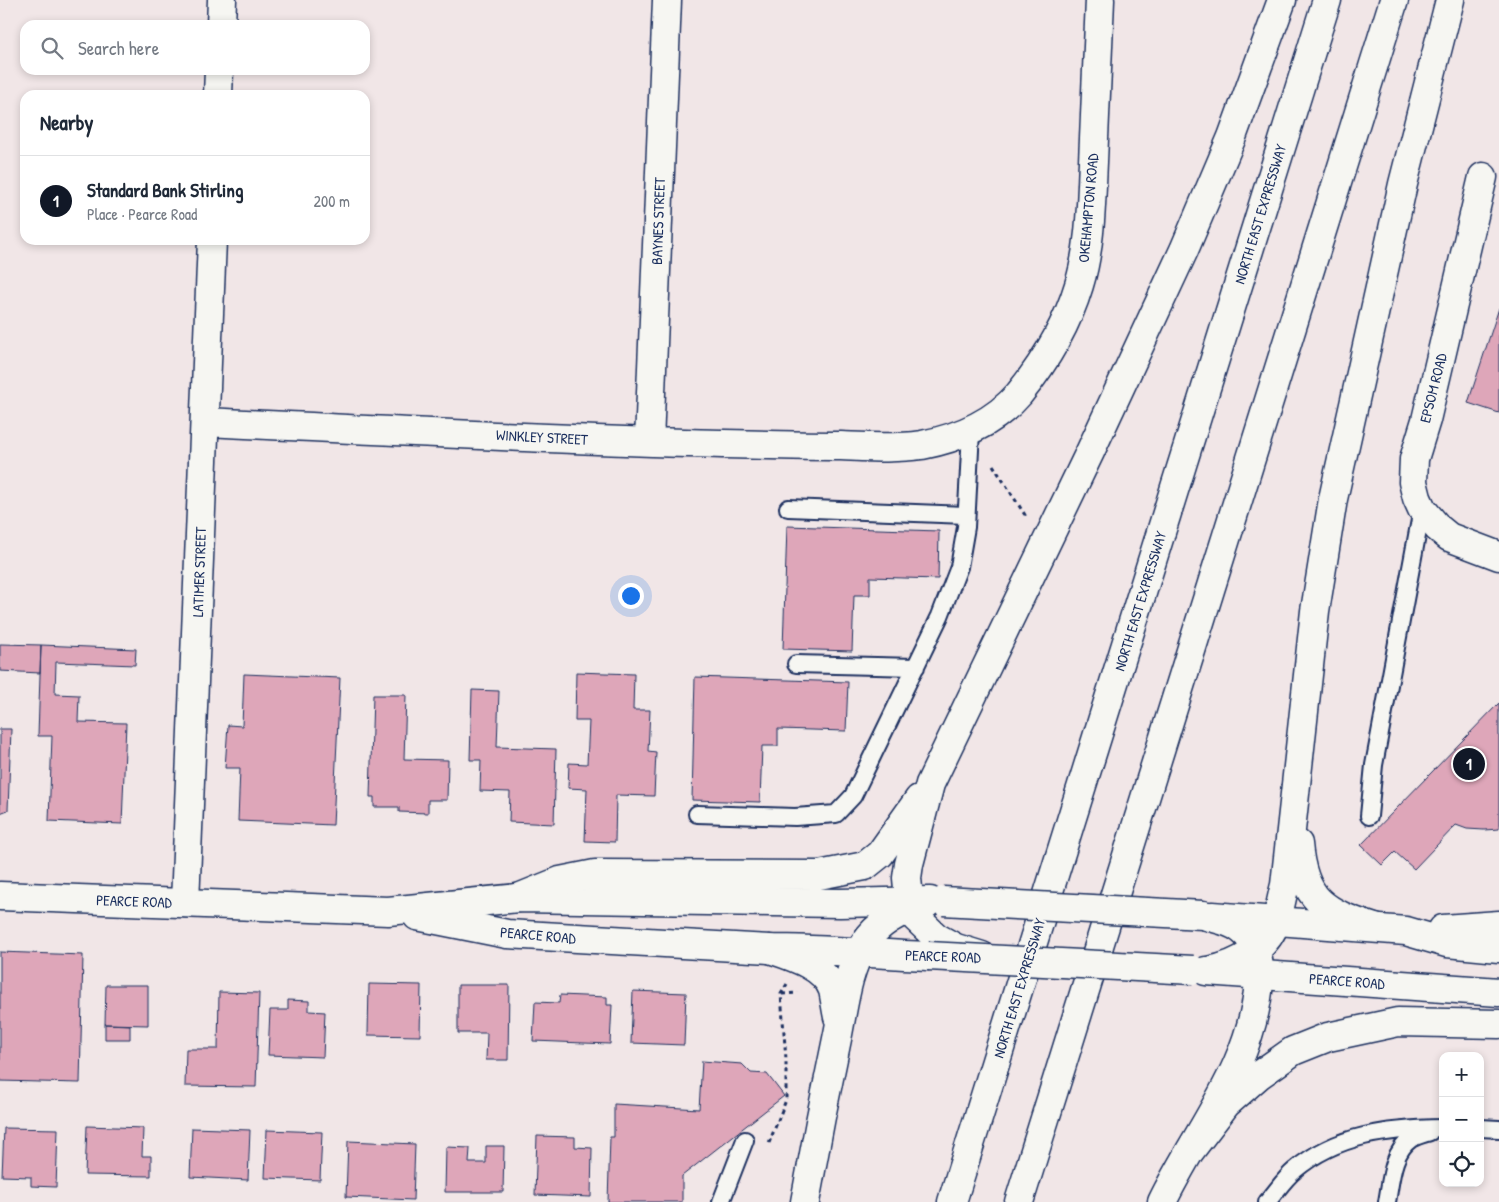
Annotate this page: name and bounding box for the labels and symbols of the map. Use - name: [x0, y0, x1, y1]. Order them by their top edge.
- street label: NORTH EAST EXPRESSWAY: [1229, 141, 1291, 286]
- street label: OKEHAMPTON ROAD: [1073, 152, 1103, 264]
- street label: BAYNES STREET: [646, 176, 670, 265]
- street label: EPSOM ROAD: [1414, 350, 1452, 425]
- street label: WINKLEY STREET: [496, 424, 589, 450]
- street label: LATIMER STREET: [187, 526, 211, 617]
- street label: NORTH EAST EXPRESSWAY: [1109, 528, 1171, 673]
- your location: [618, 583, 644, 609]
- pin: 1: [1453, 745, 1485, 783]
- street label: PEARCE ROAD: [96, 889, 173, 913]
- street label: NORTH EAST EXPRESSWAY: [988, 915, 1050, 1060]
- street label: PEARCE ROAD: [499, 921, 578, 949]
- street label: PEARCE ROAD: [905, 944, 982, 968]
- street label: PEARCE ROAD: [1308, 968, 1386, 994]

